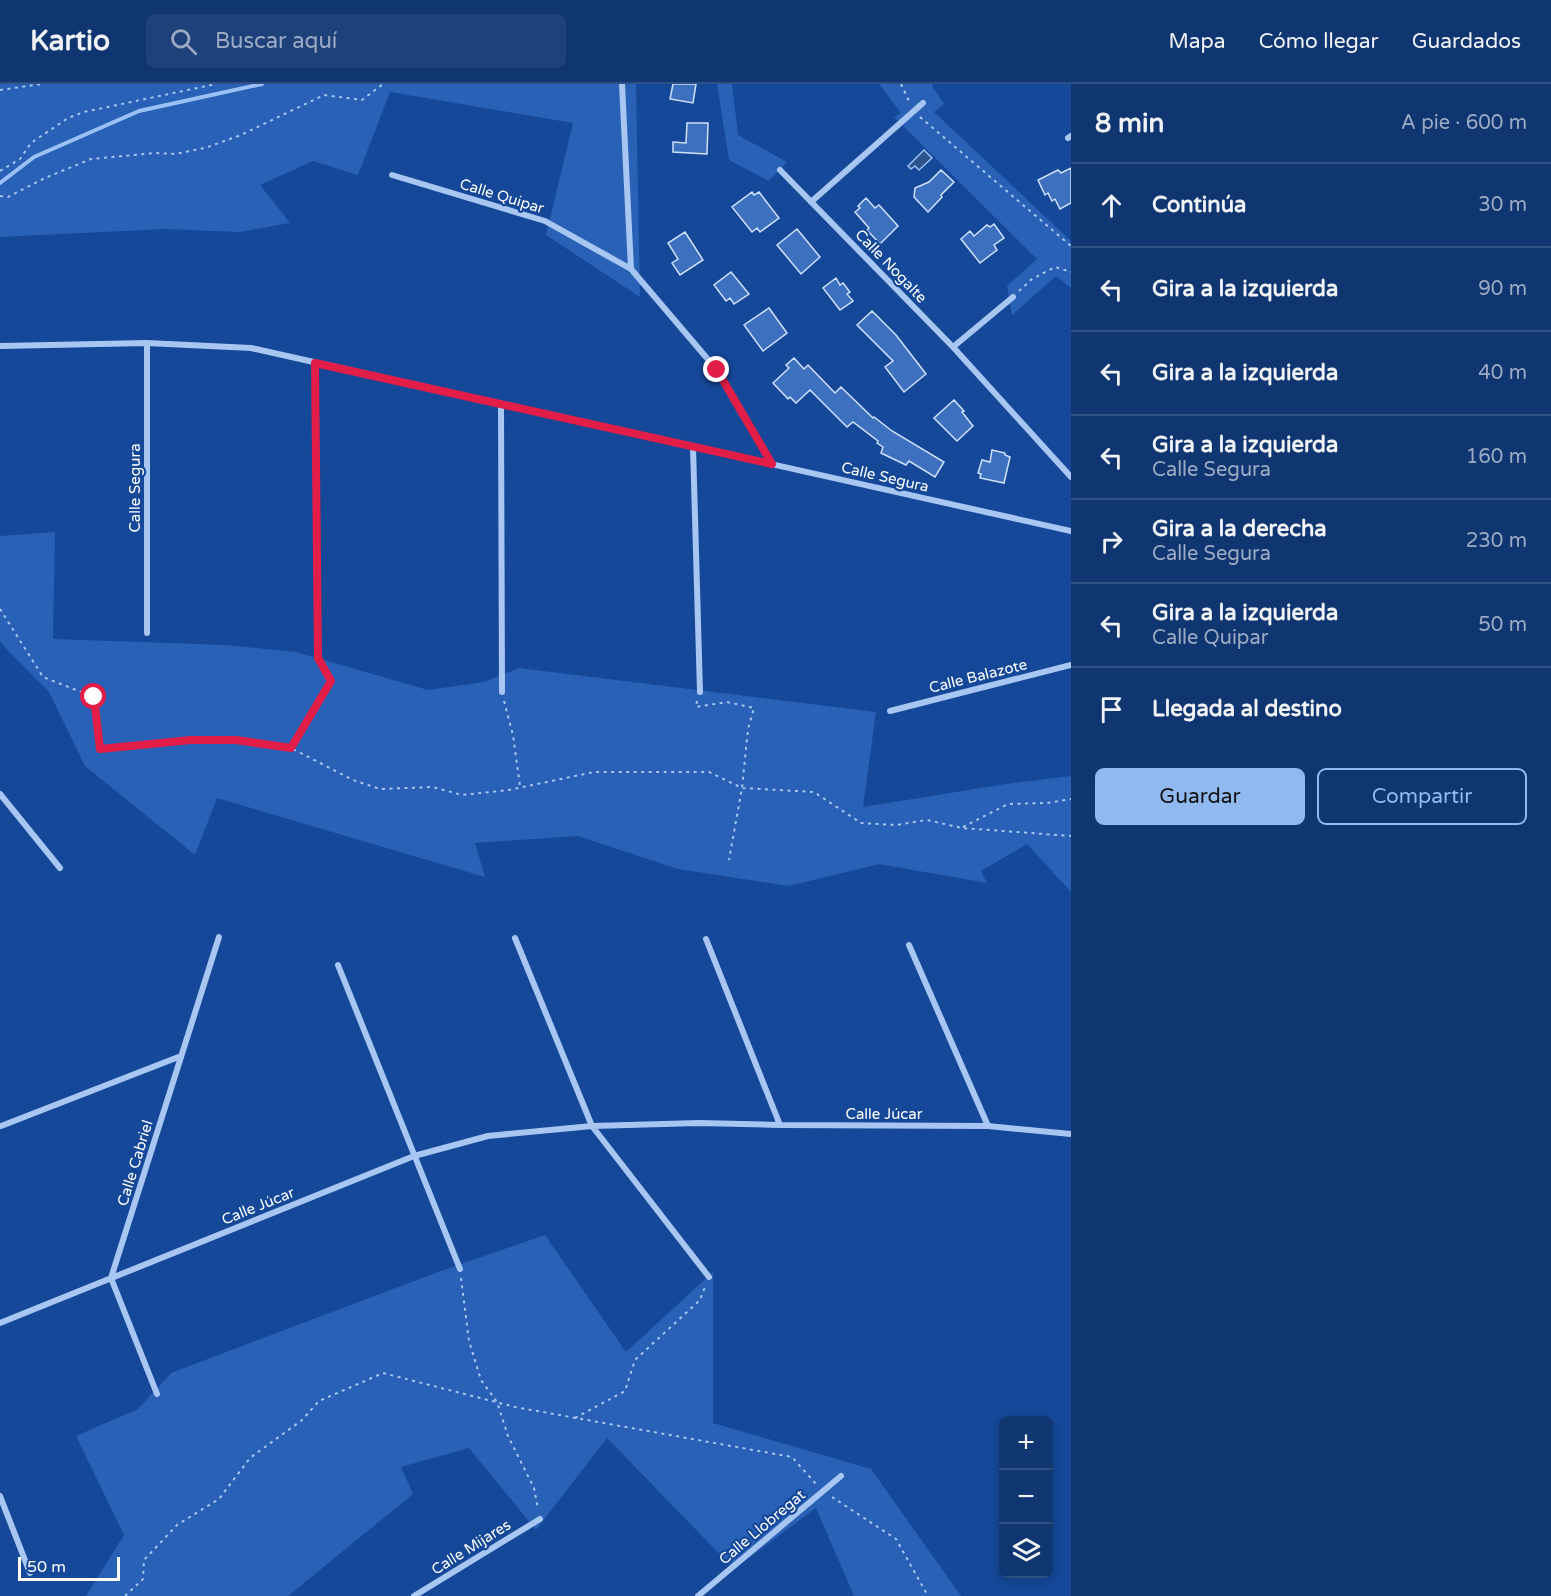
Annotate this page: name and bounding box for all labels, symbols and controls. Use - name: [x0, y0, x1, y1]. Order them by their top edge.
- search box: [146, 14, 566, 68]
- text: Kartio: [30, 24, 110, 58]
- icon: search: [167, 25, 200, 58]
- text: Buscar aquí: [215, 28, 337, 54]
- text: Mapa: [1168, 29, 1226, 54]
- text: Cómo llegar: [1259, 29, 1379, 54]
- text: Guardados: [1412, 29, 1521, 54]
- text: 8 min: [1095, 108, 1164, 139]
- text: A pie · 600 m: [1401, 111, 1527, 135]
- street label: Calle Quipar: [458, 175, 547, 217]
- icon: ahead: [1095, 189, 1128, 222]
- text: Continúa: [1152, 192, 1246, 218]
- text: 30 m: [1478, 193, 1527, 217]
- street label: Calle Nogalte: [851, 225, 931, 307]
- icon: left: [1095, 273, 1128, 306]
- text: Gira a la izquierda: [1152, 276, 1338, 302]
- text: 90 m: [1478, 277, 1527, 301]
- route end: [703, 356, 729, 382]
- icon: left: [1095, 357, 1128, 390]
- text: Gira a la izquierda: [1152, 360, 1338, 386]
- text: 40 m: [1478, 361, 1527, 385]
- text: Gira a la izquierda: [1152, 432, 1338, 458]
- icon: left: [1095, 441, 1128, 474]
- street label: Calle Segura: [126, 443, 144, 533]
- text: 160 m: [1466, 445, 1527, 469]
- street label: Calle Segura: [840, 458, 930, 496]
- text: Calle Segura: [1152, 458, 1271, 482]
- text: Gira a la derecha: [1152, 516, 1327, 542]
- icon: right: [1095, 525, 1128, 558]
- text: 230 m: [1466, 529, 1527, 553]
- text: Calle Segura: [1152, 542, 1271, 566]
- text: Gira a la izquierda: [1152, 600, 1338, 626]
- icon: left: [1095, 609, 1128, 642]
- text: 50 m: [1478, 613, 1527, 637]
- text: Calle Quipar: [1152, 626, 1268, 650]
- street label: Calle Balazote: [927, 655, 1029, 697]
- route start: [80, 683, 106, 709]
- icon: arrive: [1095, 693, 1128, 726]
- text: Llegada al destino: [1152, 696, 1342, 722]
- button: Guardar: [1095, 768, 1305, 825]
- button: Compartir: [1317, 768, 1527, 825]
- street label: Calle Júcar: [845, 1105, 923, 1123]
- street label: Calle Cabriel: [113, 1118, 157, 1208]
- street label: Calle Júcar: [219, 1183, 297, 1229]
- map controls: [999, 1416, 1053, 1578]
- button: +: [999, 1416, 1053, 1470]
- button: −: [999, 1470, 1053, 1524]
- street label: Calle Llobregat: [715, 1486, 809, 1568]
- street label: Calle Mijares: [428, 1515, 514, 1579]
- button: layers: [999, 1524, 1053, 1578]
- scale bar: [18, 1554, 120, 1582]
- text: 50 m: [27, 1557, 66, 1577]

